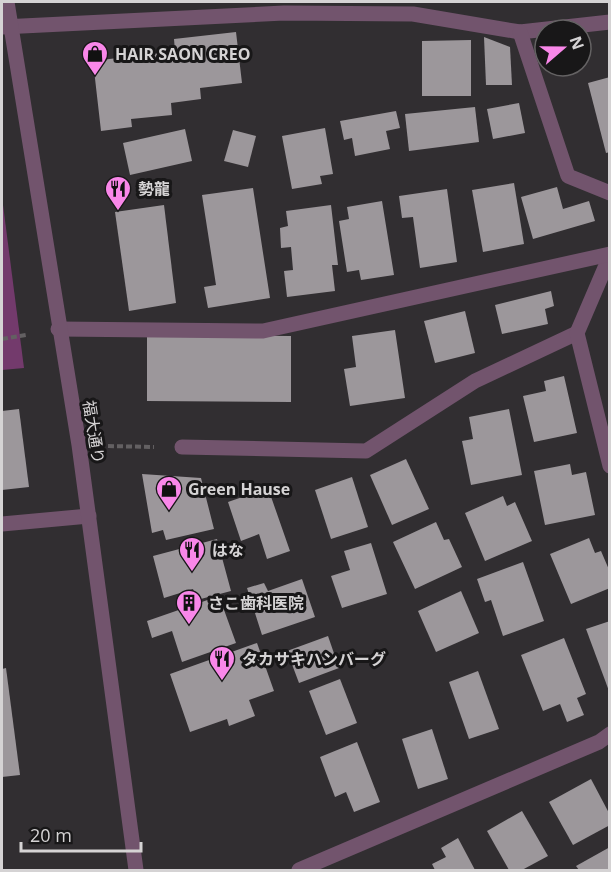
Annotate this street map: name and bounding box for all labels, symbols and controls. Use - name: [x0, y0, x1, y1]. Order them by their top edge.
- north arrow: [533, 18, 593, 78]
- text: N: [565, 33, 590, 53]
- shop icon: HAIR SAON CREO: [80, 39, 110, 77]
- place label: HAIR SAON CREO: [115, 43, 251, 65]
- restaurant icon: 勢龍: [103, 174, 133, 212]
- place label: 勢龍: [138, 178, 170, 200]
- street label: 福大通り: [78, 399, 110, 465]
- shop icon: Green Hause: [154, 474, 184, 512]
- place label: Green Hause: [188, 478, 290, 500]
- restaurant icon: はな: [177, 535, 207, 573]
- place label: はな: [212, 539, 244, 561]
- building icon: さこ歯科医院: [174, 588, 204, 626]
- place label: さこ歯科医院: [208, 592, 304, 614]
- restaurant icon: タカサキハンバーグ: [207, 644, 237, 682]
- place label: タカサキハンバーグ: [242, 648, 386, 670]
- scale bar: [21, 815, 141, 853]
- text: 20 m: [30, 823, 72, 847]

